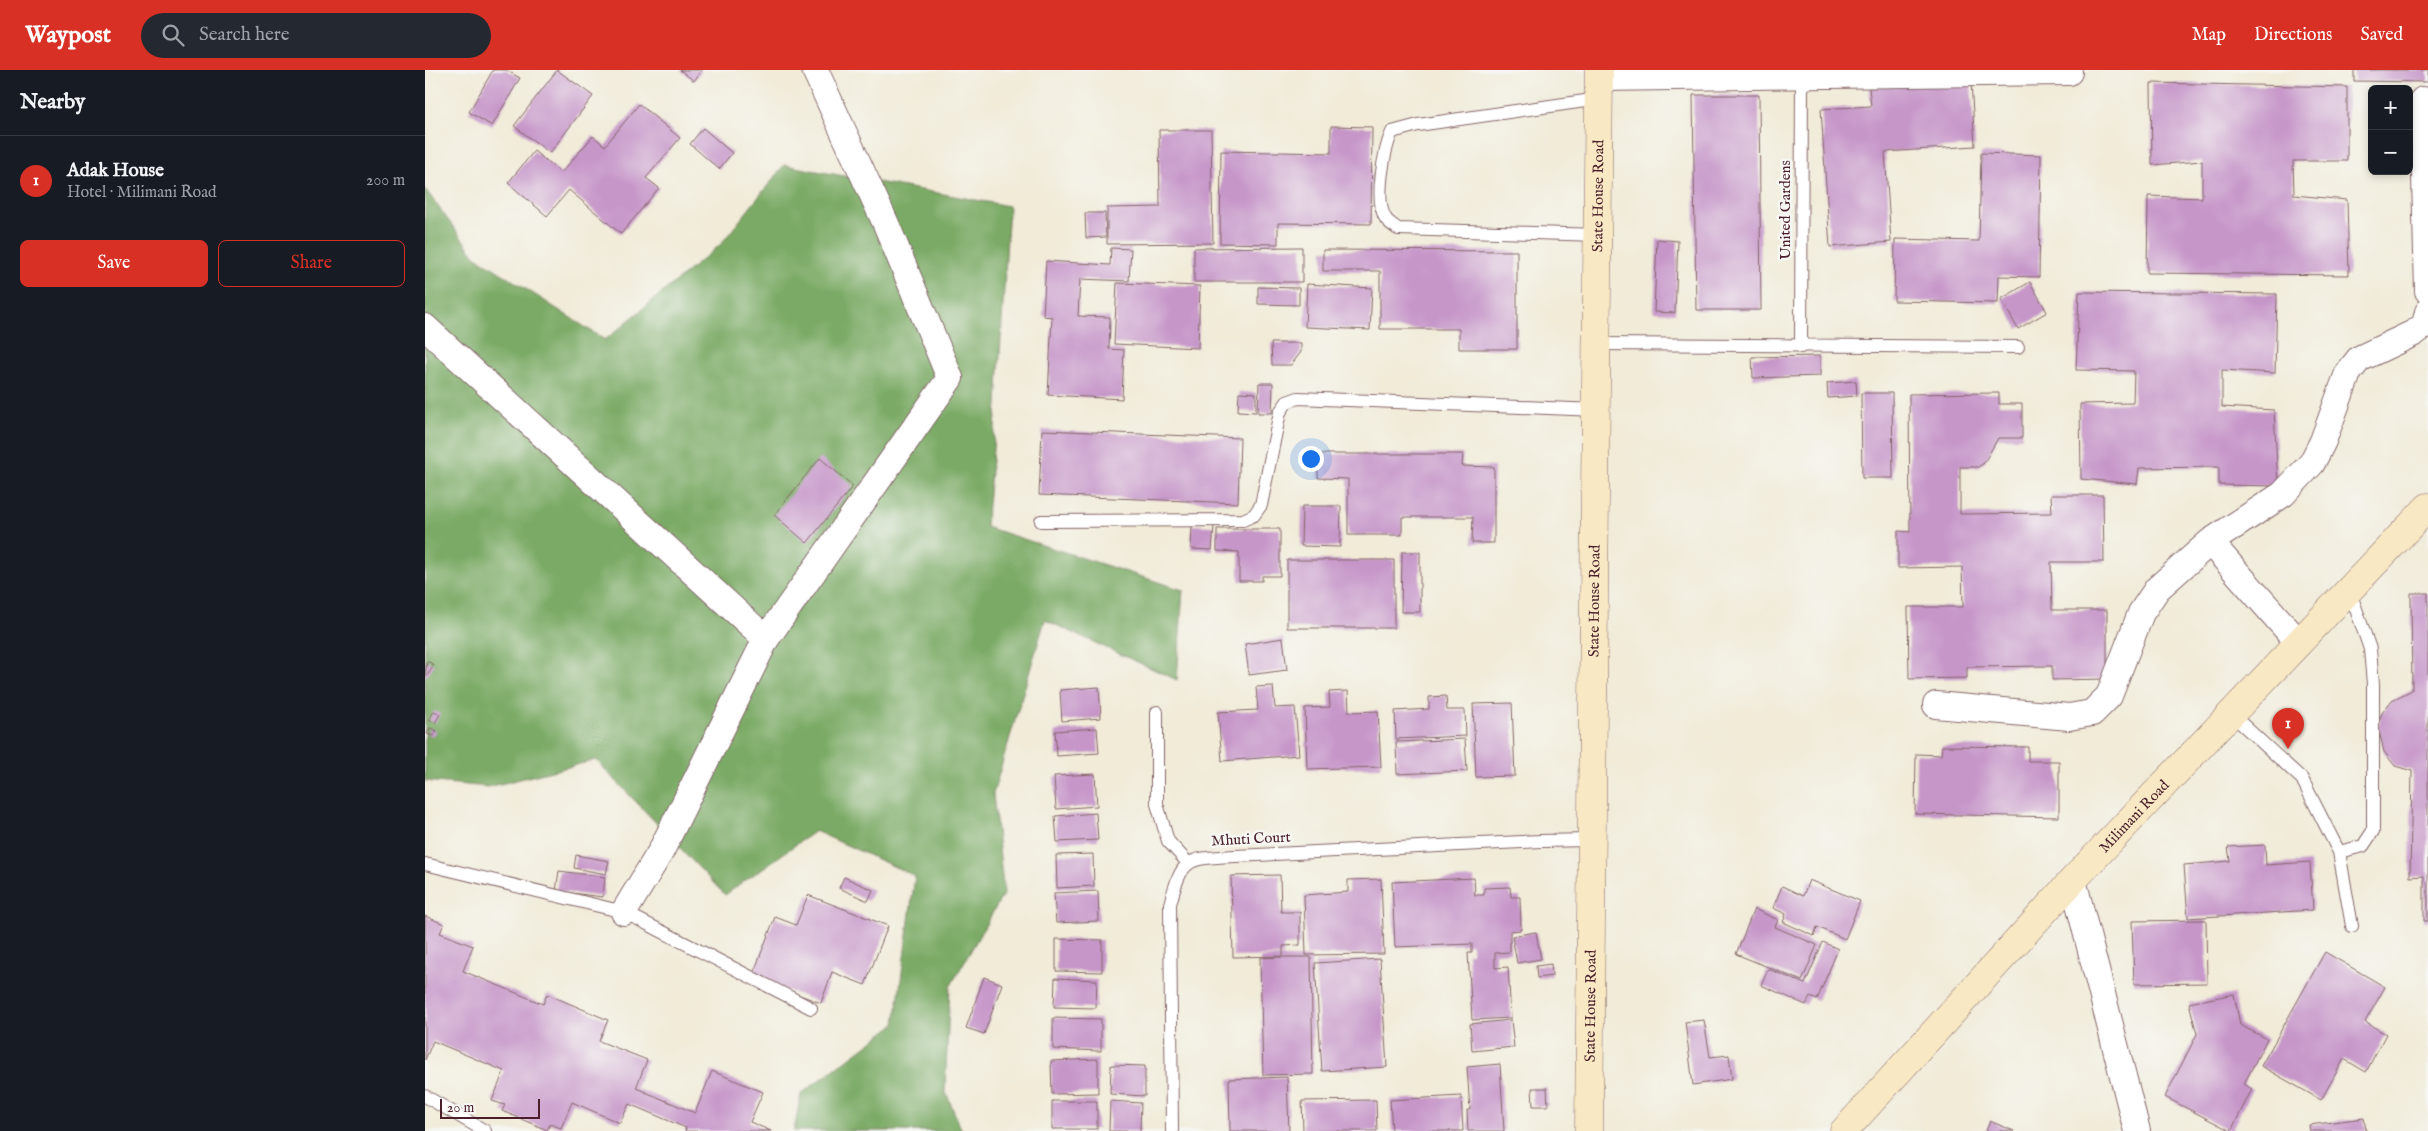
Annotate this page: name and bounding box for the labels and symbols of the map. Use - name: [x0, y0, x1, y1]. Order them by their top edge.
- street label: State House Road: [1588, 139, 1608, 252]
- street label: United Gardens: [1776, 160, 1795, 260]
- your location: [1298, 446, 1324, 472]
- street label: State House Road: [1584, 544, 1604, 657]
- pin: 1: [2272, 708, 2304, 749]
- street label: Milimani Road: [2095, 775, 2174, 857]
- street label: Mhuti Court: [1211, 827, 1291, 851]
- street label: State House Road: [1580, 949, 1600, 1062]
- scale bar: [440, 1096, 540, 1119]

